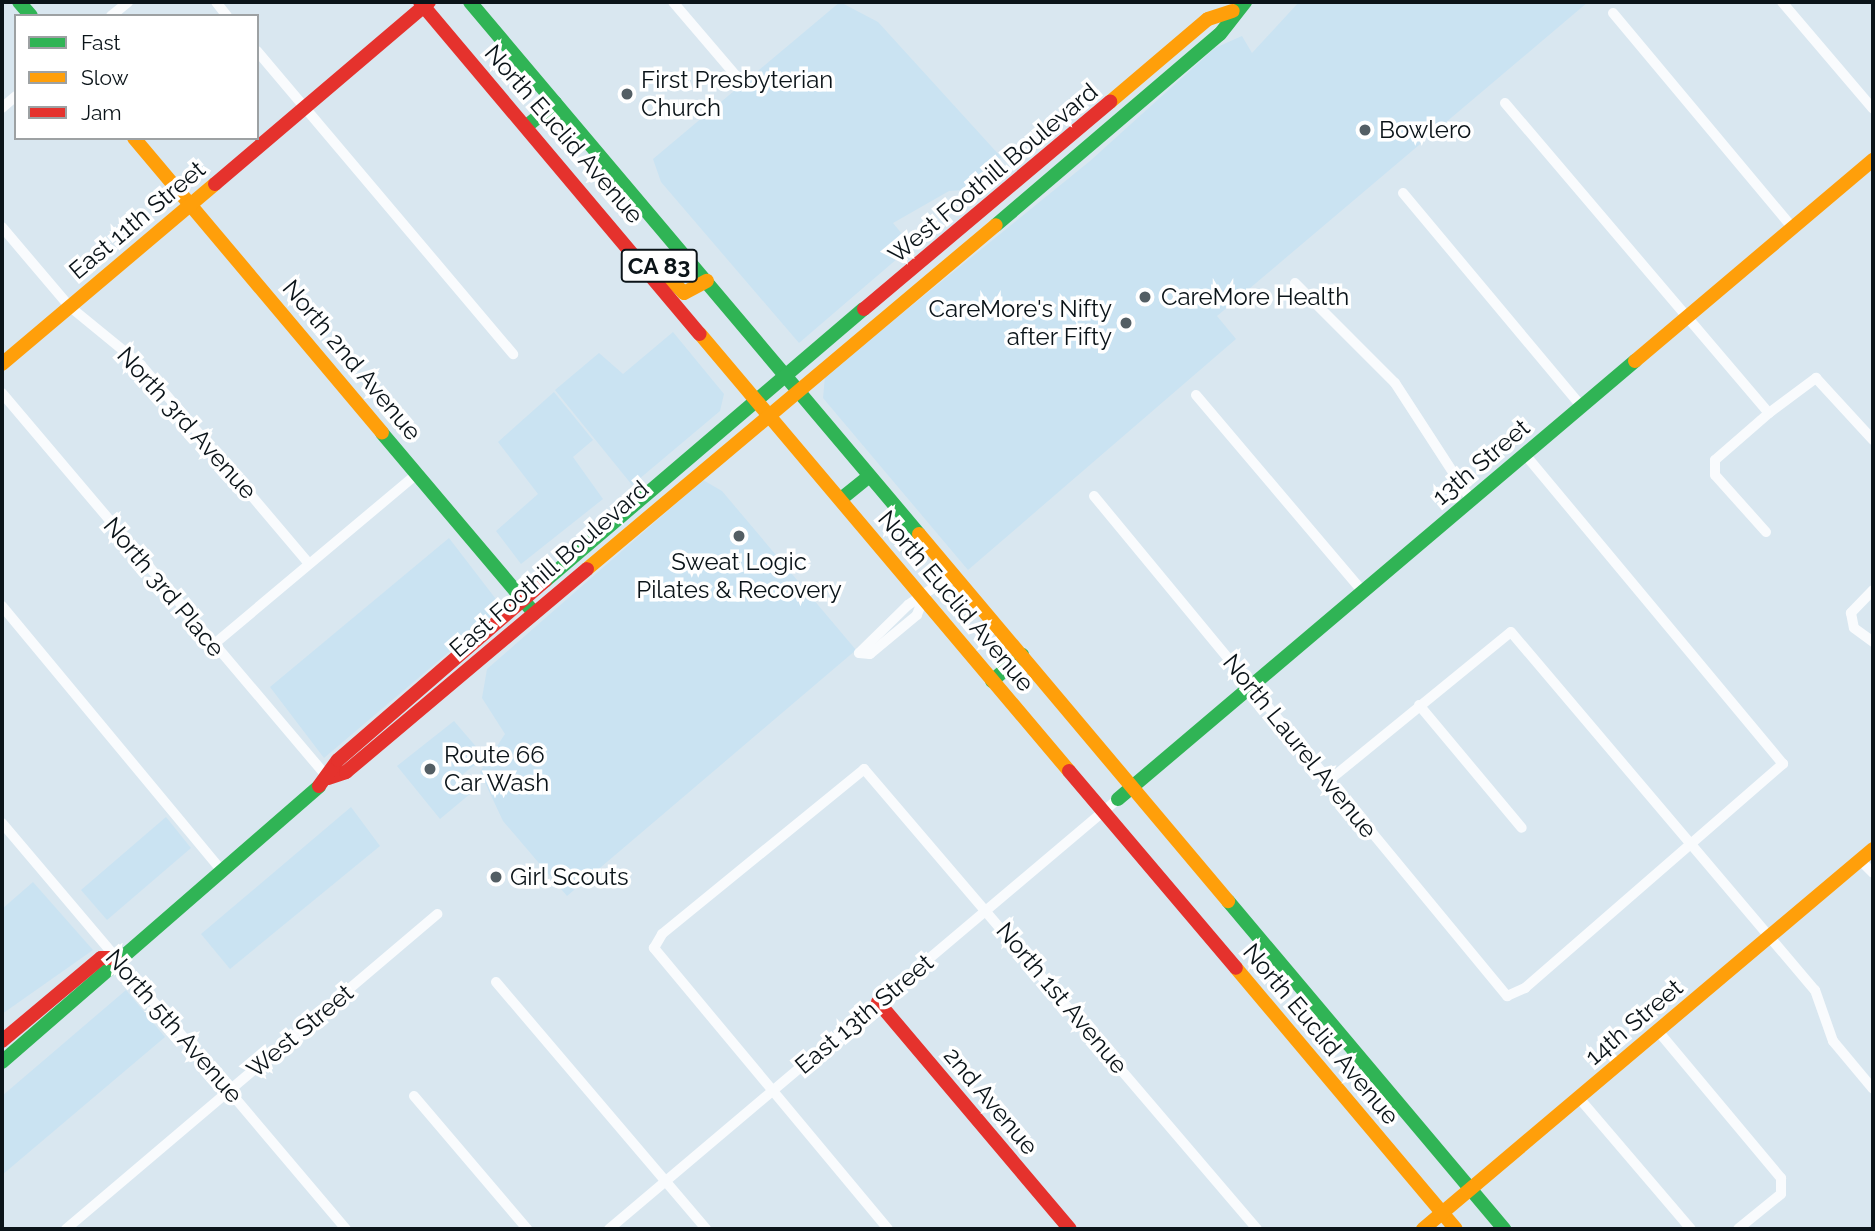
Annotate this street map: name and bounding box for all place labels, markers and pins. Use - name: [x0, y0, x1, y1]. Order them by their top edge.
- place label: First Presbyterian Church: [641, 66, 833, 122]
- marker: First Presbyterian Church: [619, 86, 635, 102]
- place label: Bowlero: [1379, 116, 1471, 144]
- marker: Bowlero: [1357, 122, 1373, 138]
- place label: CareMore Health: [1161, 283, 1349, 311]
- marker: CareMore Health: [1135, 287, 1155, 307]
- place label: CareMore's Nifty after Fifty: [929, 295, 1112, 351]
- marker: CareMore's Nifty after Fifty: [1118, 315, 1134, 331]
- marker: Sweat Logic Pilates & Recovery: [731, 528, 747, 544]
- place label: Sweat Logic Pilates & Recovery: [636, 548, 842, 604]
- place label: Route 66 Car Wash: [444, 741, 551, 797]
- marker: Route 66 Car Wash: [422, 761, 438, 777]
- place label: Girl Scouts: [510, 863, 629, 891]
- marker: Girl Scouts: [488, 869, 504, 885]

